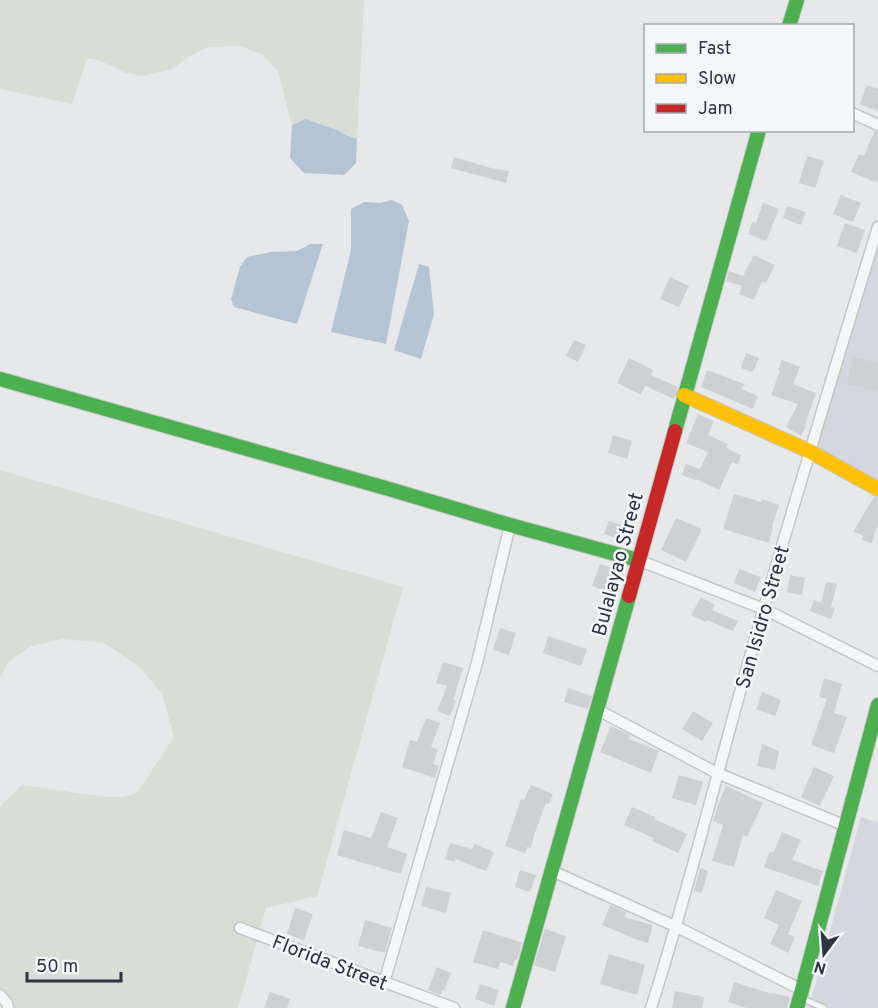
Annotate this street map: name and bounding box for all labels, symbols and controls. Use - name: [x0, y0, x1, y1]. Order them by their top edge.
- legend: [644, 24, 854, 132]
- text: Fast: [698, 38, 731, 61]
- text: Slow: [698, 68, 736, 91]
- text: Jam: [698, 98, 733, 121]
- street label: Bulalayao Street: [587, 490, 651, 639]
- street label: San Isidro Street: [731, 543, 797, 692]
- north arrow: [794, 924, 854, 984]
- street label: Florida Street: [268, 930, 391, 998]
- scale bar: [27, 945, 122, 983]
- text: N: [812, 955, 829, 978]
- text: 50 m: [36, 956, 78, 979]

